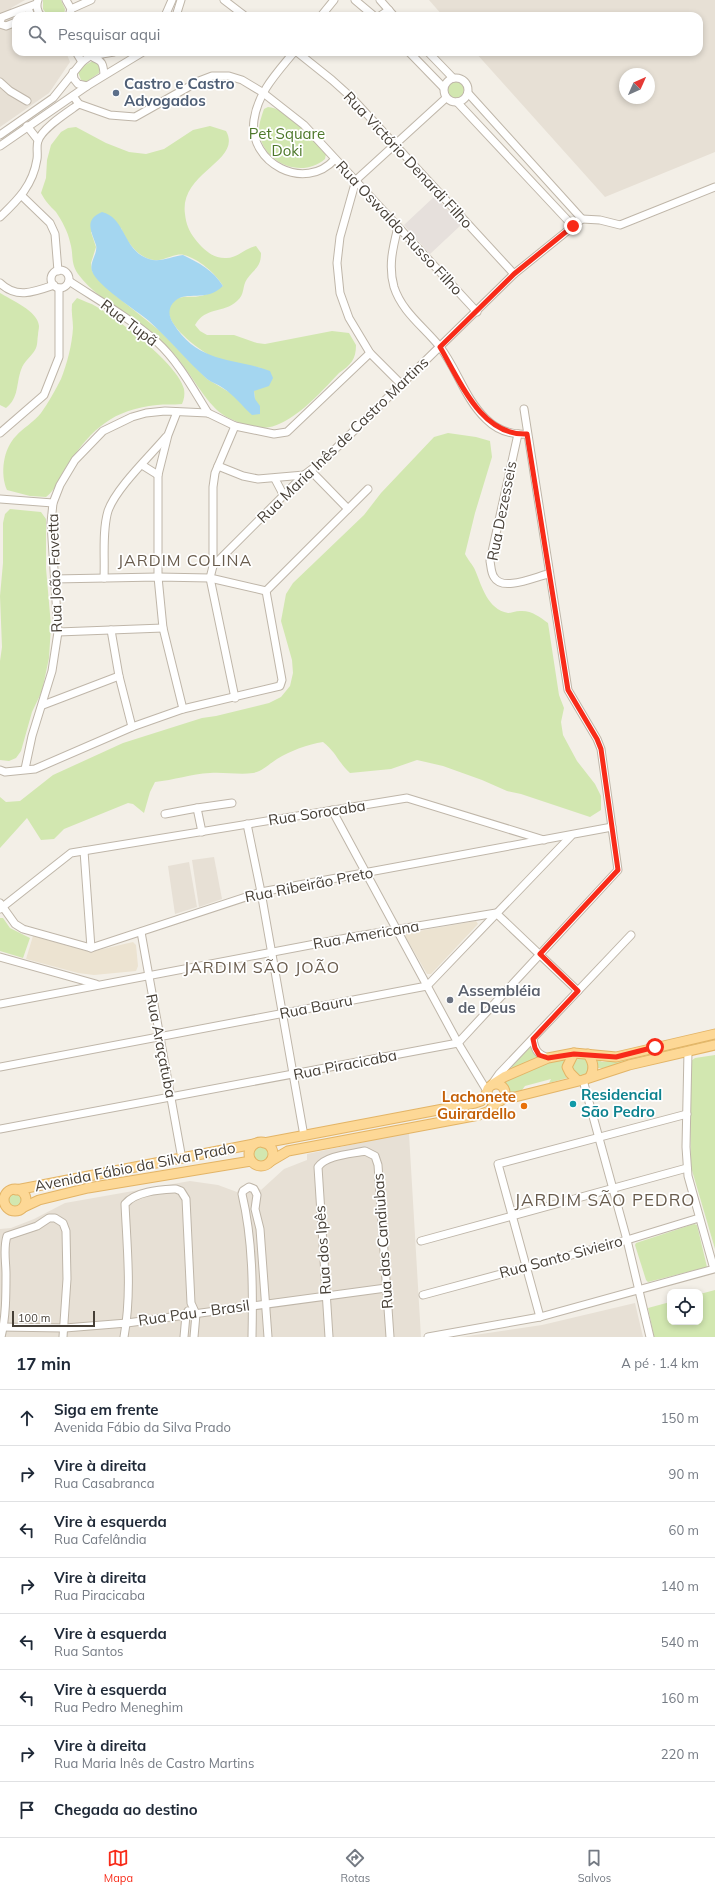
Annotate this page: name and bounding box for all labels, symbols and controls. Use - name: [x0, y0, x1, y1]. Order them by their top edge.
- search box: [12, 12, 703, 56]
- icon: search: [26, 23, 48, 45]
- text: Pesquisar aqui: [58, 25, 160, 44]
- north arrow: [619, 68, 655, 104]
- place label: Castro e Castro Advogados: [124, 74, 235, 110]
- street label: Rua Victório Denardi Filho: [340, 87, 477, 232]
- marker: Castro e Castro Advogados: [111, 88, 121, 98]
- park label: Pet Square Doki: [249, 124, 325, 160]
- street label: Rua Oswaldo Russo Filho: [332, 156, 467, 299]
- route end: [564, 217, 582, 235]
- street label: Rua Tupã: [97, 295, 162, 350]
- street label: Rua Maria Inês de Castro Martins: [253, 352, 432, 527]
- street label: Rua Dezesseis: [483, 459, 520, 562]
- street label: Rua João Favetta: [43, 513, 66, 633]
- district label: JARDIM COLINA: [118, 550, 252, 570]
- street label: Rua Sorocaba: [267, 795, 367, 830]
- street label: Rua Ribeirão Preto: [243, 863, 375, 906]
- street label: Rua Americana: [311, 916, 420, 953]
- district label: JARDIM SÃO JOÃO: [184, 957, 340, 977]
- place label: Assembléia de Deus: [458, 981, 541, 1017]
- street label: Rua Bauru: [278, 990, 354, 1023]
- street label: Rua Araçatuba: [142, 992, 181, 1100]
- marker: Assembléia de Deus: [445, 995, 455, 1005]
- route start: [646, 1038, 664, 1056]
- street label: Rua Piracicaba: [292, 1045, 398, 1084]
- place label: Residencial São Pedro: [581, 1085, 662, 1121]
- place label: Lachonete Guirardello: [437, 1087, 516, 1123]
- marker: Residencial São Pedro: [568, 1099, 578, 1109]
- marker: Lachonete Guirardello: [519, 1101, 529, 1111]
- street label: Avenida Fábio da Silva Prado: [33, 1138, 237, 1195]
- street label: Rua das Candiubas: [368, 1173, 397, 1309]
- district label: JARDIM SÃO PEDRO: [515, 1189, 695, 1211]
- street label: Rua dos Ipês: [310, 1205, 335, 1295]
- street label: Rua Santo Sivieiro: [497, 1231, 625, 1282]
- map controls: [667, 1289, 703, 1325]
- button: locate: [667, 1289, 703, 1325]
- street label: Rua Pau - Brasil: [137, 1295, 251, 1330]
- scale bar: [12, 1309, 95, 1328]
- text: 100 m: [18, 1311, 50, 1325]
- text: 17 min: [16, 1353, 71, 1374]
- text: A pé · 1.4 km: [621, 1355, 699, 1371]
- text: Siga em frente: [54, 1400, 159, 1419]
- icon: ahead: [16, 1407, 38, 1429]
- text: 150 m: [661, 1410, 699, 1426]
- text: Avenida Fábio da Silva Prado: [54, 1419, 231, 1435]
- text: Vire à direita: [54, 1456, 146, 1475]
- icon: right: [16, 1463, 38, 1485]
- text: 90 m: [669, 1466, 699, 1482]
- text: Rua Casabranca: [54, 1475, 154, 1491]
- text: Vire à esquerda: [54, 1512, 167, 1531]
- icon: left: [16, 1519, 38, 1541]
- text: 60 m: [669, 1522, 699, 1538]
- text: Rua Cafelândia: [54, 1531, 147, 1547]
- text: Vire à direita: [54, 1568, 146, 1587]
- icon: right: [16, 1575, 38, 1597]
- text: 140 m: [661, 1578, 699, 1594]
- text: Rua Piracicaba: [54, 1587, 145, 1603]
- text: Vire à esquerda: [54, 1624, 167, 1643]
- icon: left: [16, 1631, 38, 1653]
- text: 540 m: [661, 1634, 699, 1650]
- text: Rua Santos: [54, 1643, 124, 1659]
- text: Vire à esquerda: [54, 1680, 167, 1699]
- icon: left: [16, 1687, 38, 1709]
- text: 160 m: [661, 1690, 699, 1706]
- text: Rua Pedro Meneghim: [54, 1699, 183, 1715]
- text: Vire à direita: [54, 1736, 146, 1755]
- icon: right: [16, 1743, 38, 1765]
- text: 220 m: [661, 1746, 699, 1762]
- text: Rua Maria Inês de Castro Martins: [54, 1755, 254, 1771]
- icon: arrive: [16, 1799, 38, 1821]
- text: Chegada ao destino: [54, 1800, 198, 1819]
- tab: Mapa: [104, 1847, 133, 1885]
- tab: Rotas: [341, 1847, 370, 1885]
- tab: Salvos: [578, 1847, 611, 1885]

